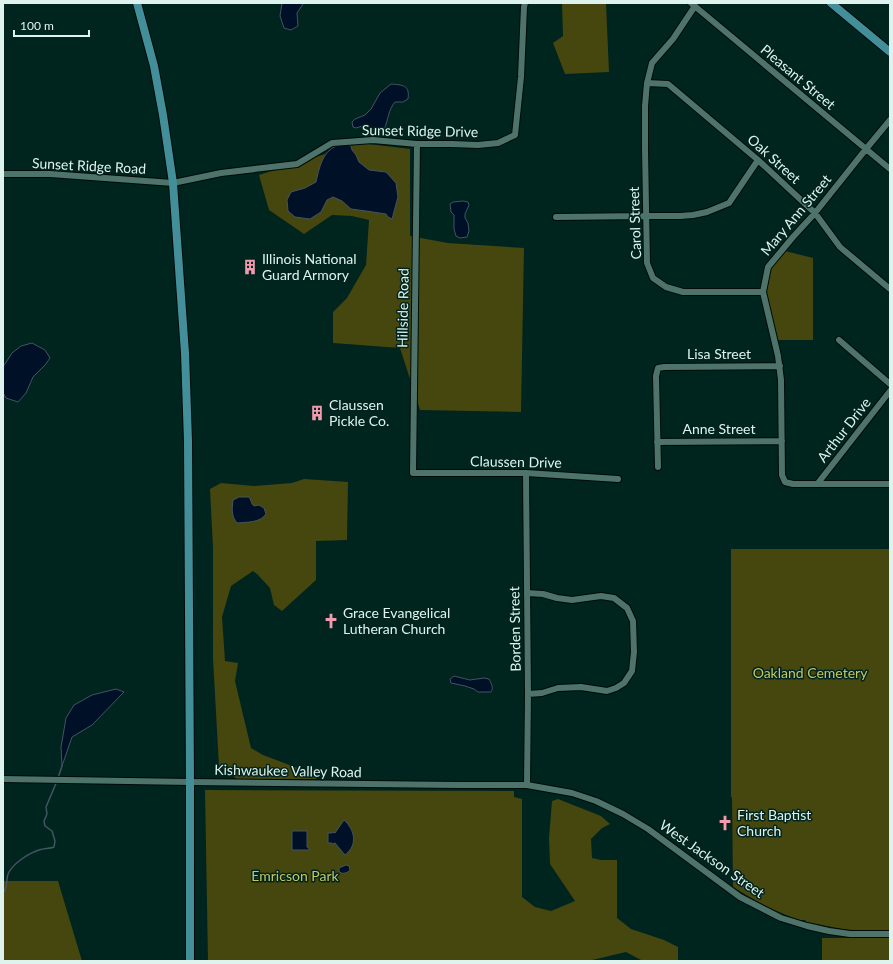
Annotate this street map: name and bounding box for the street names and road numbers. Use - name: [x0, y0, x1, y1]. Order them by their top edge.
- street label: Pleasant Street: [758, 40, 839, 113]
- street label: Sunset Ridge Drive: [362, 121, 478, 140]
- street label: Oak Street: [744, 130, 804, 187]
- street label: Sunset Ridge Road: [32, 154, 146, 177]
- street label: Mary Ann Street: [757, 171, 834, 259]
- street label: Carol Street: [625, 186, 644, 260]
- street label: Hillside Road: [393, 268, 412, 348]
- street label: Lisa Street: [687, 345, 751, 362]
- street label: Arthur Drive: [813, 394, 874, 465]
- street label: Anne Street: [683, 420, 755, 437]
- street label: Claussen Drive: [470, 452, 562, 471]
- street label: Borden Street: [505, 586, 524, 672]
- street label: Kishwaukee Valley Road: [214, 761, 362, 780]
- street label: West Jackson Street: [657, 816, 768, 901]

